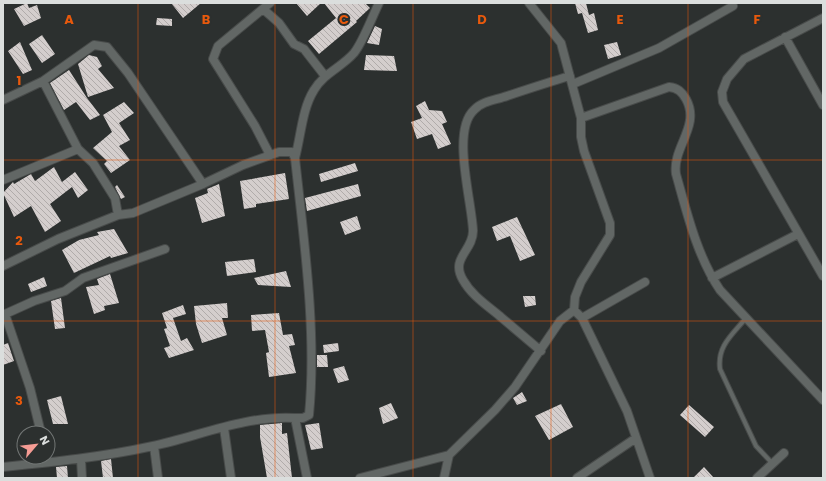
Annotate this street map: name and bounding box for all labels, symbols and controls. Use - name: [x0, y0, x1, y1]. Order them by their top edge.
- text: A: [64, 10, 74, 29]
- text: B: [202, 10, 211, 29]
- text: C: [339, 10, 349, 29]
- text: D: [477, 10, 487, 29]
- text: E: [616, 10, 624, 29]
- text: F: [753, 10, 761, 29]
- text: 1: [17, 71, 21, 90]
- text: 2: [15, 231, 23, 250]
- text: 3: [15, 391, 23, 410]
- north arrow: [16, 425, 56, 465]
- text: N: [36, 433, 54, 448]

